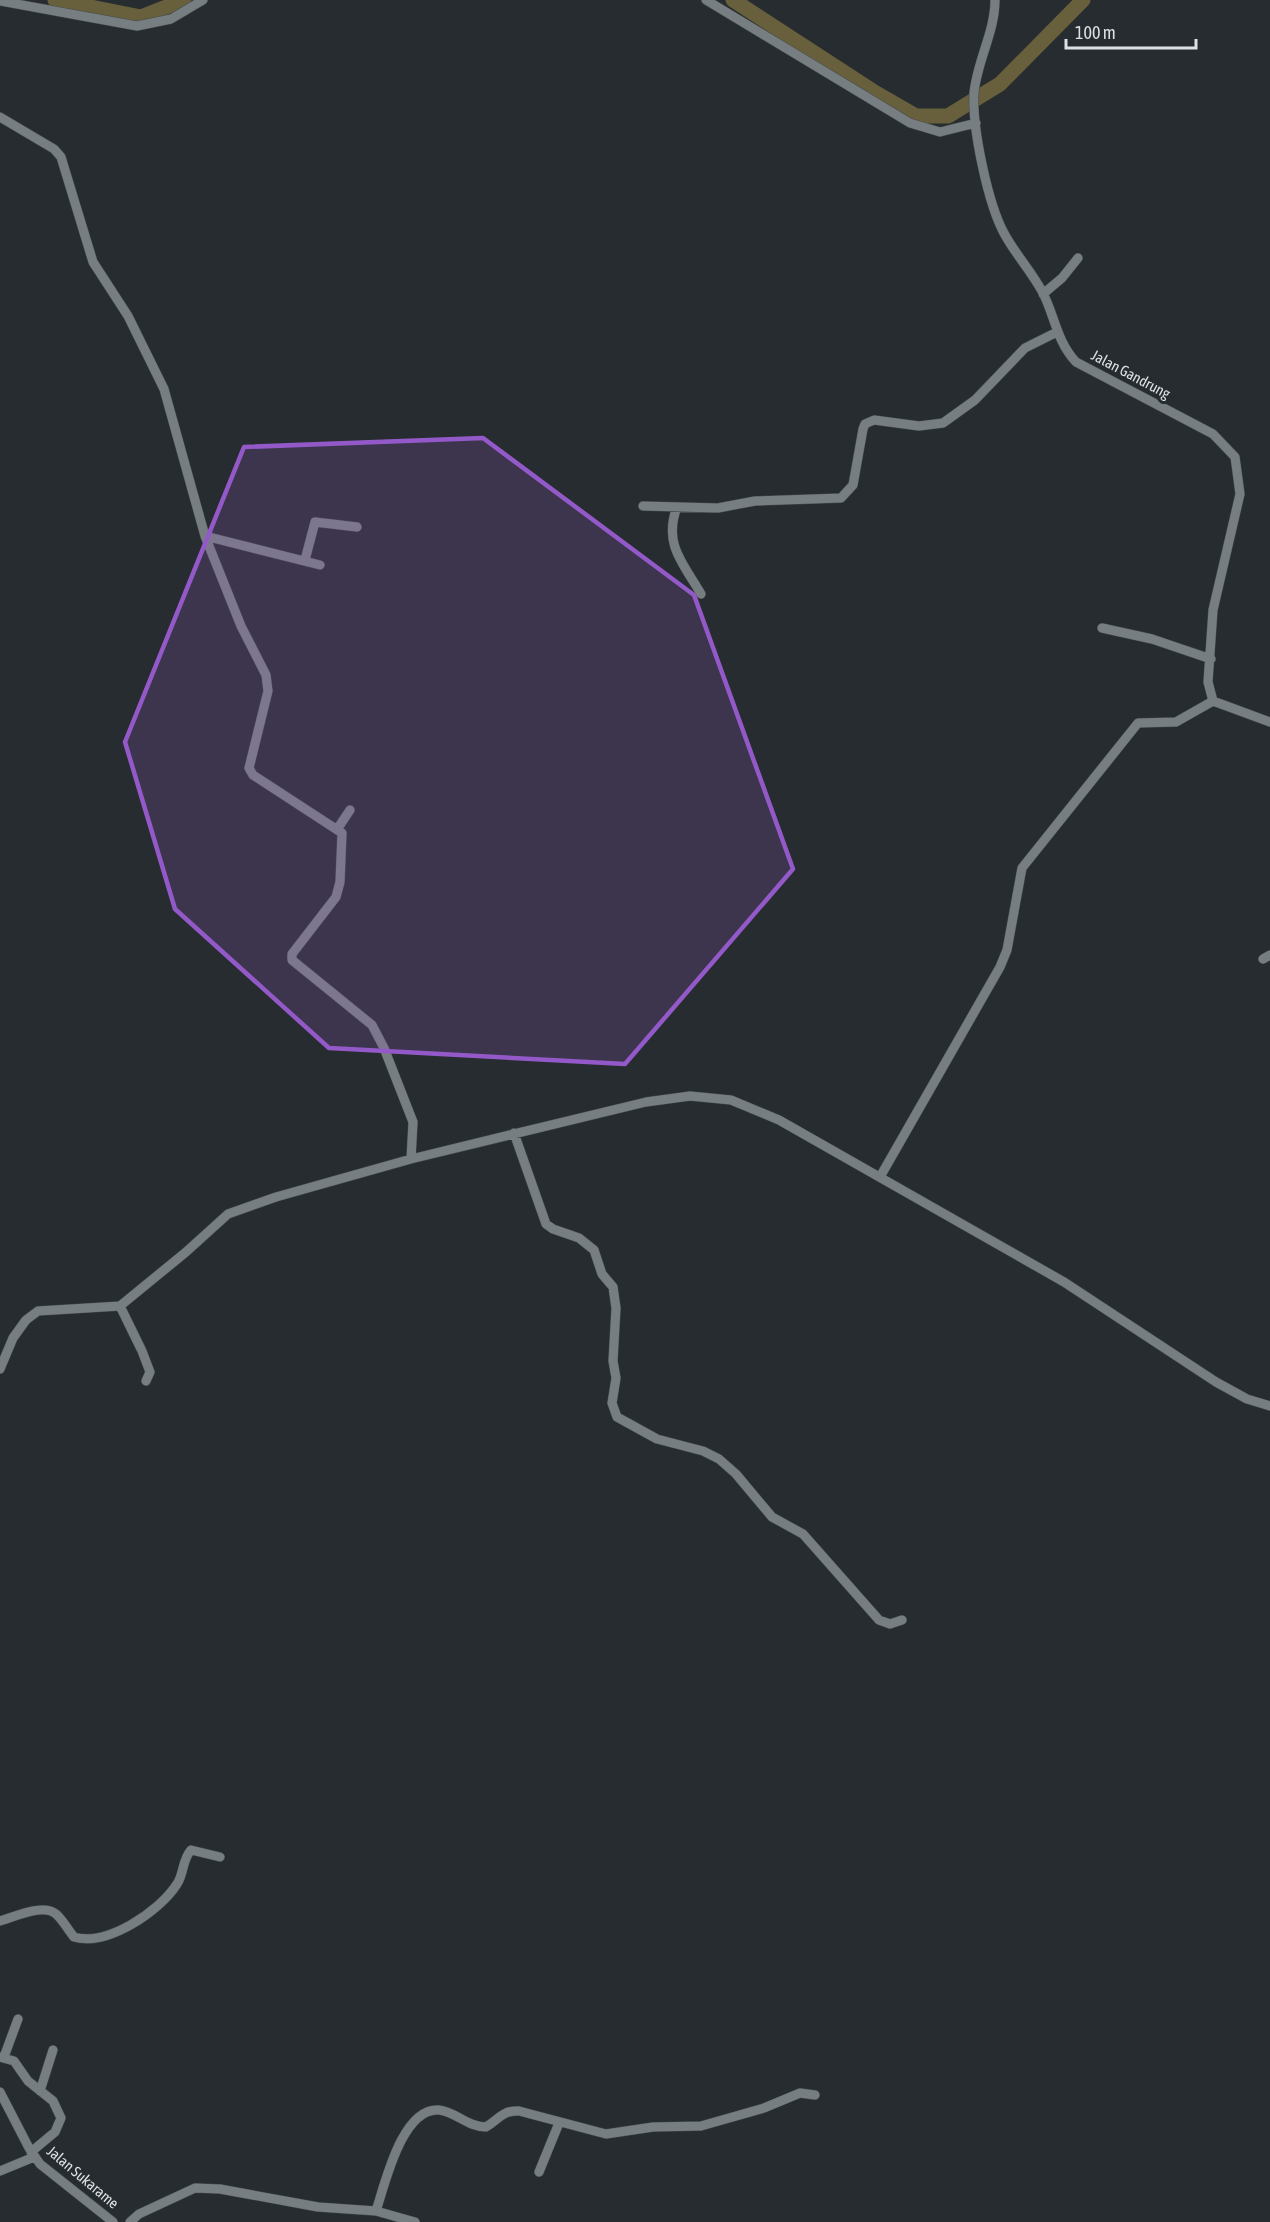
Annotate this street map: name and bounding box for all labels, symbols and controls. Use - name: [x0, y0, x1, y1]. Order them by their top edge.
- scale bar: [1066, 12, 1196, 50]
- text: 100 m: [1075, 22, 1116, 43]
- street label: Jalan Gandrung: [1089, 346, 1174, 402]
- street label: Jalan Sukarame: [44, 2142, 122, 2212]

